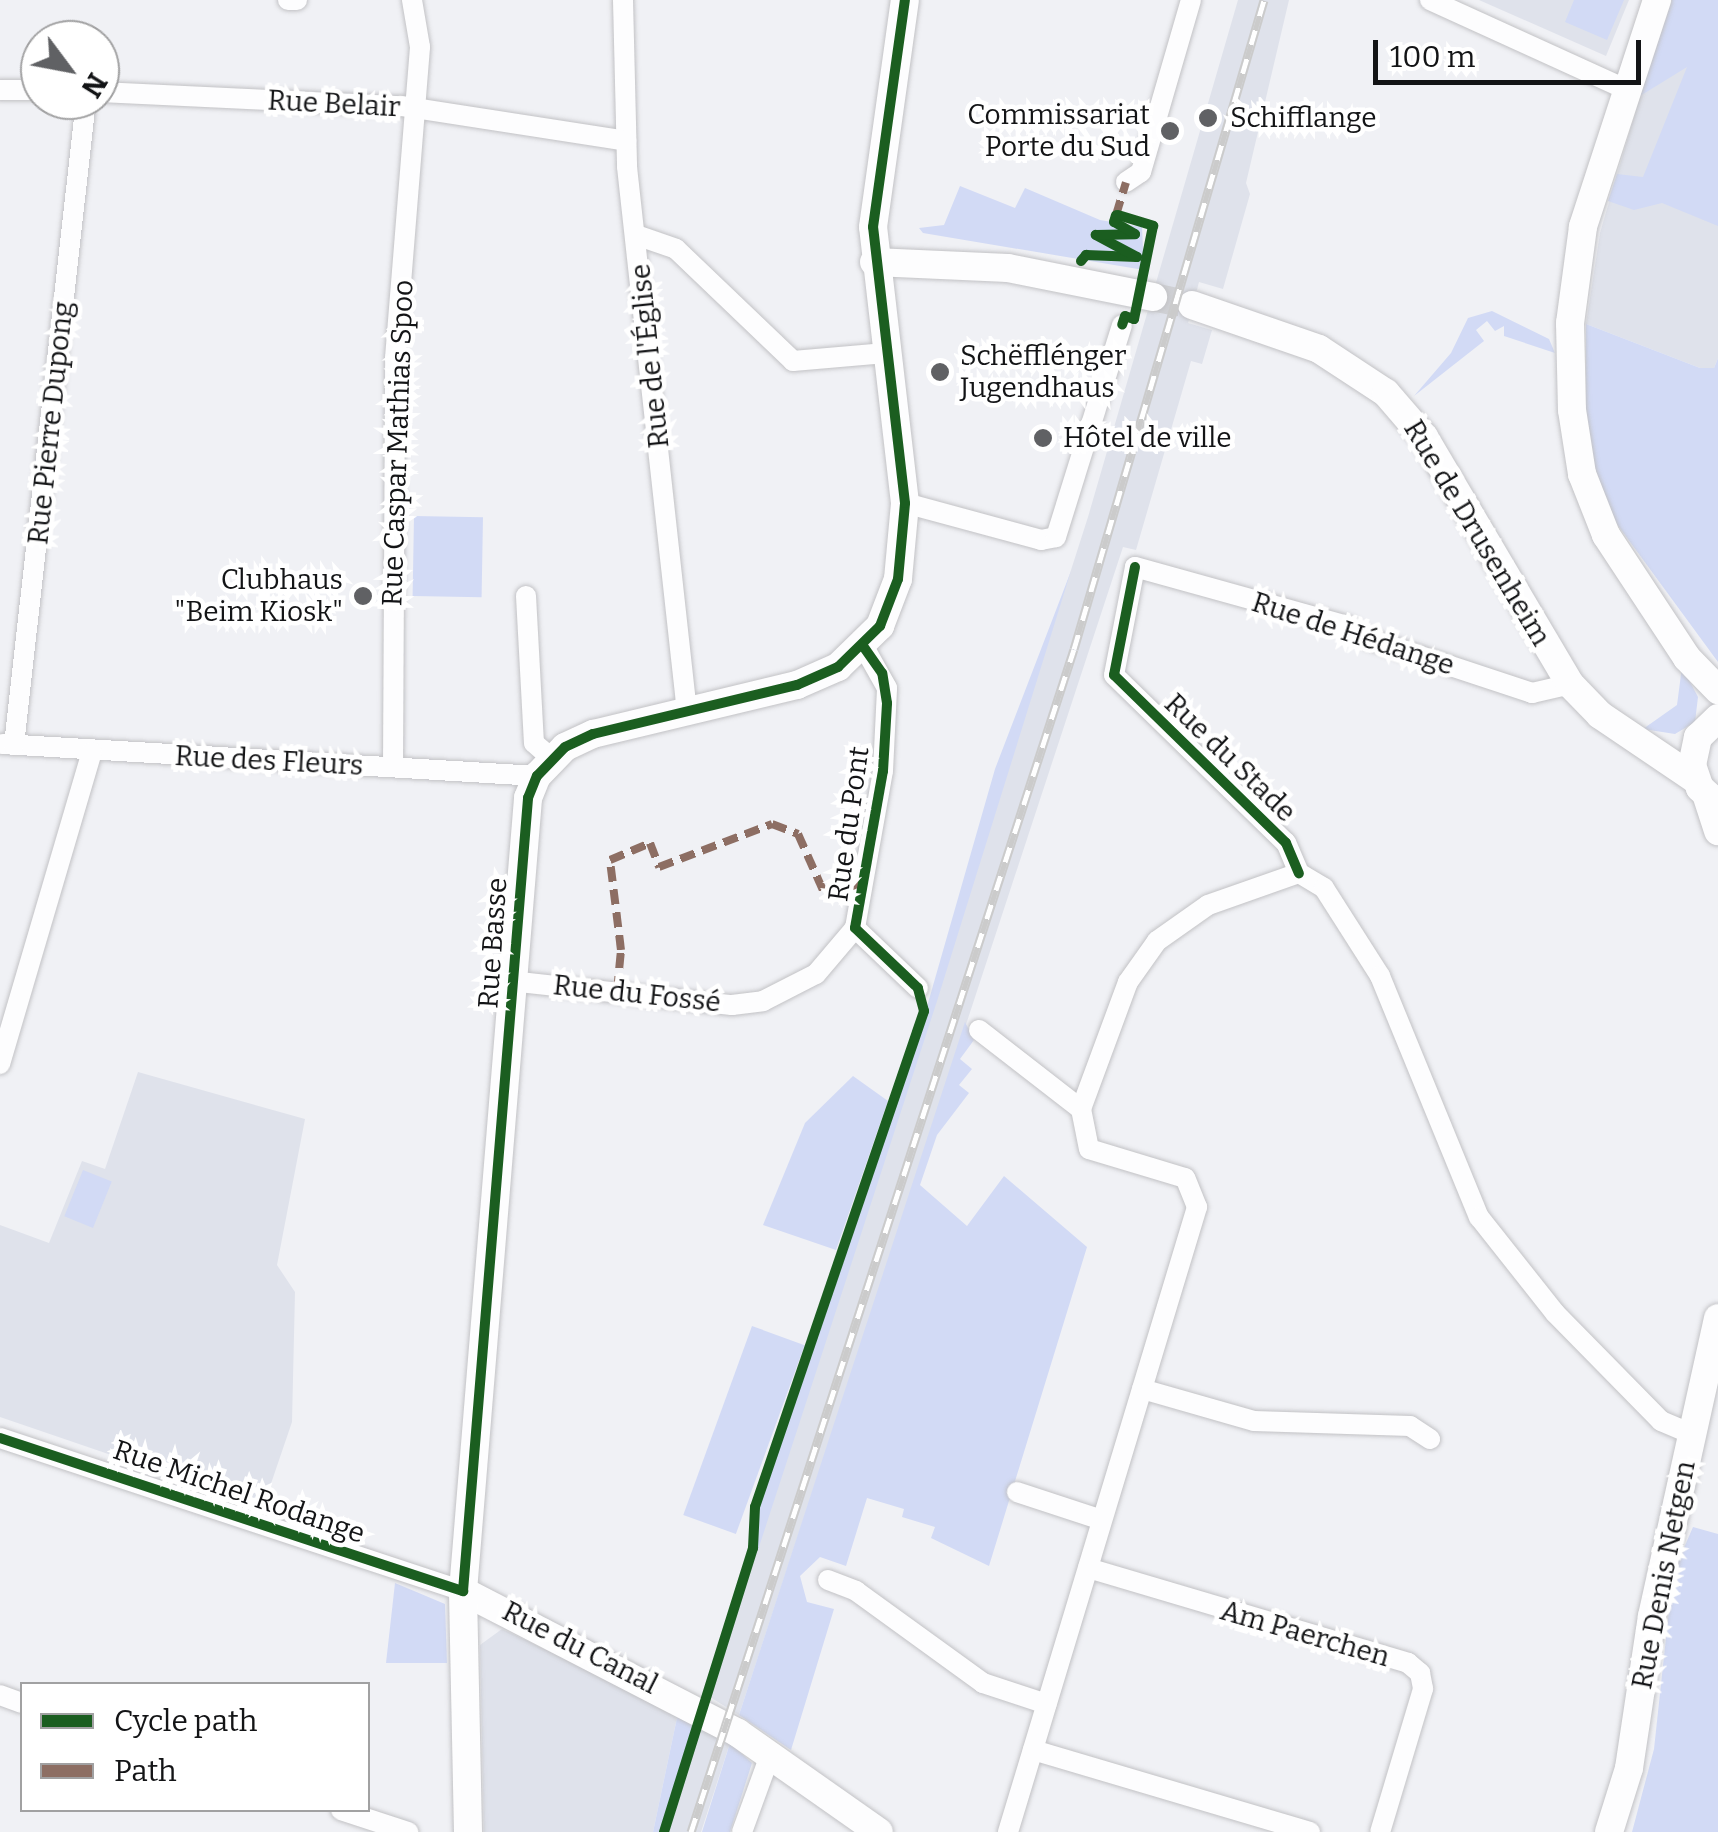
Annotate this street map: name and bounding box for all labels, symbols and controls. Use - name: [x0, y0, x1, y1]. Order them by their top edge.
- north arrow: [20, 20, 120, 120]
- scale bar: [1378, 20, 1646, 82]
- text: 100 m: [1390, 39, 1475, 75]
- text: N: [74, 67, 114, 103]
- street label: Rue Belair: [267, 84, 401, 124]
- place label: Commissariat Porte du Sud: [967, 98, 1150, 164]
- place label: Schifflange: [1230, 101, 1377, 135]
- marker: Schifflange: [1195, 105, 1221, 131]
- marker: Commissariat Porte du Sud: [1159, 120, 1181, 142]
- street label: Rue de l'Église: [624, 262, 676, 450]
- street label: Rue Caspar Mathias Spoo: [376, 279, 420, 607]
- street label: Rue Pierre Dupong: [22, 300, 80, 546]
- place label: Schëfflénger Jugendhaus: [960, 339, 1126, 405]
- marker: Schëfflénger Jugendhaus: [929, 361, 951, 383]
- street label: Rue de Drusenheim: [1396, 414, 1558, 652]
- place label: Hôtel de ville: [1063, 421, 1232, 455]
- marker: Hôtel de ville: [1032, 427, 1054, 449]
- place label: Clubhaus "Beim Kiosk": [175, 563, 343, 629]
- marker: Clubhaus "Beim Kiosk": [352, 585, 374, 607]
- street label: Rue de Hédange: [1248, 585, 1458, 683]
- street label: Rue du Stade: [1157, 687, 1303, 829]
- street label: Rue des Fleurs: [174, 739, 364, 783]
- street label: Rue du Pont: [822, 744, 876, 904]
- street label: Rue Basse: [472, 876, 514, 1010]
- street label: Rue du Fossé: [551, 968, 723, 1020]
- street label: Rue Michel Rodange: [109, 1433, 369, 1551]
- street label: Rue Denis Netgen: [1625, 1458, 1703, 1692]
- street label: Am Paerchen: [1217, 1594, 1393, 1674]
- street label: Rue du Canal: [497, 1595, 663, 1701]
- legend: [20, 1682, 370, 1812]
- text: Cycle path: [114, 1703, 257, 1739]
- text: Path: [114, 1753, 177, 1789]

